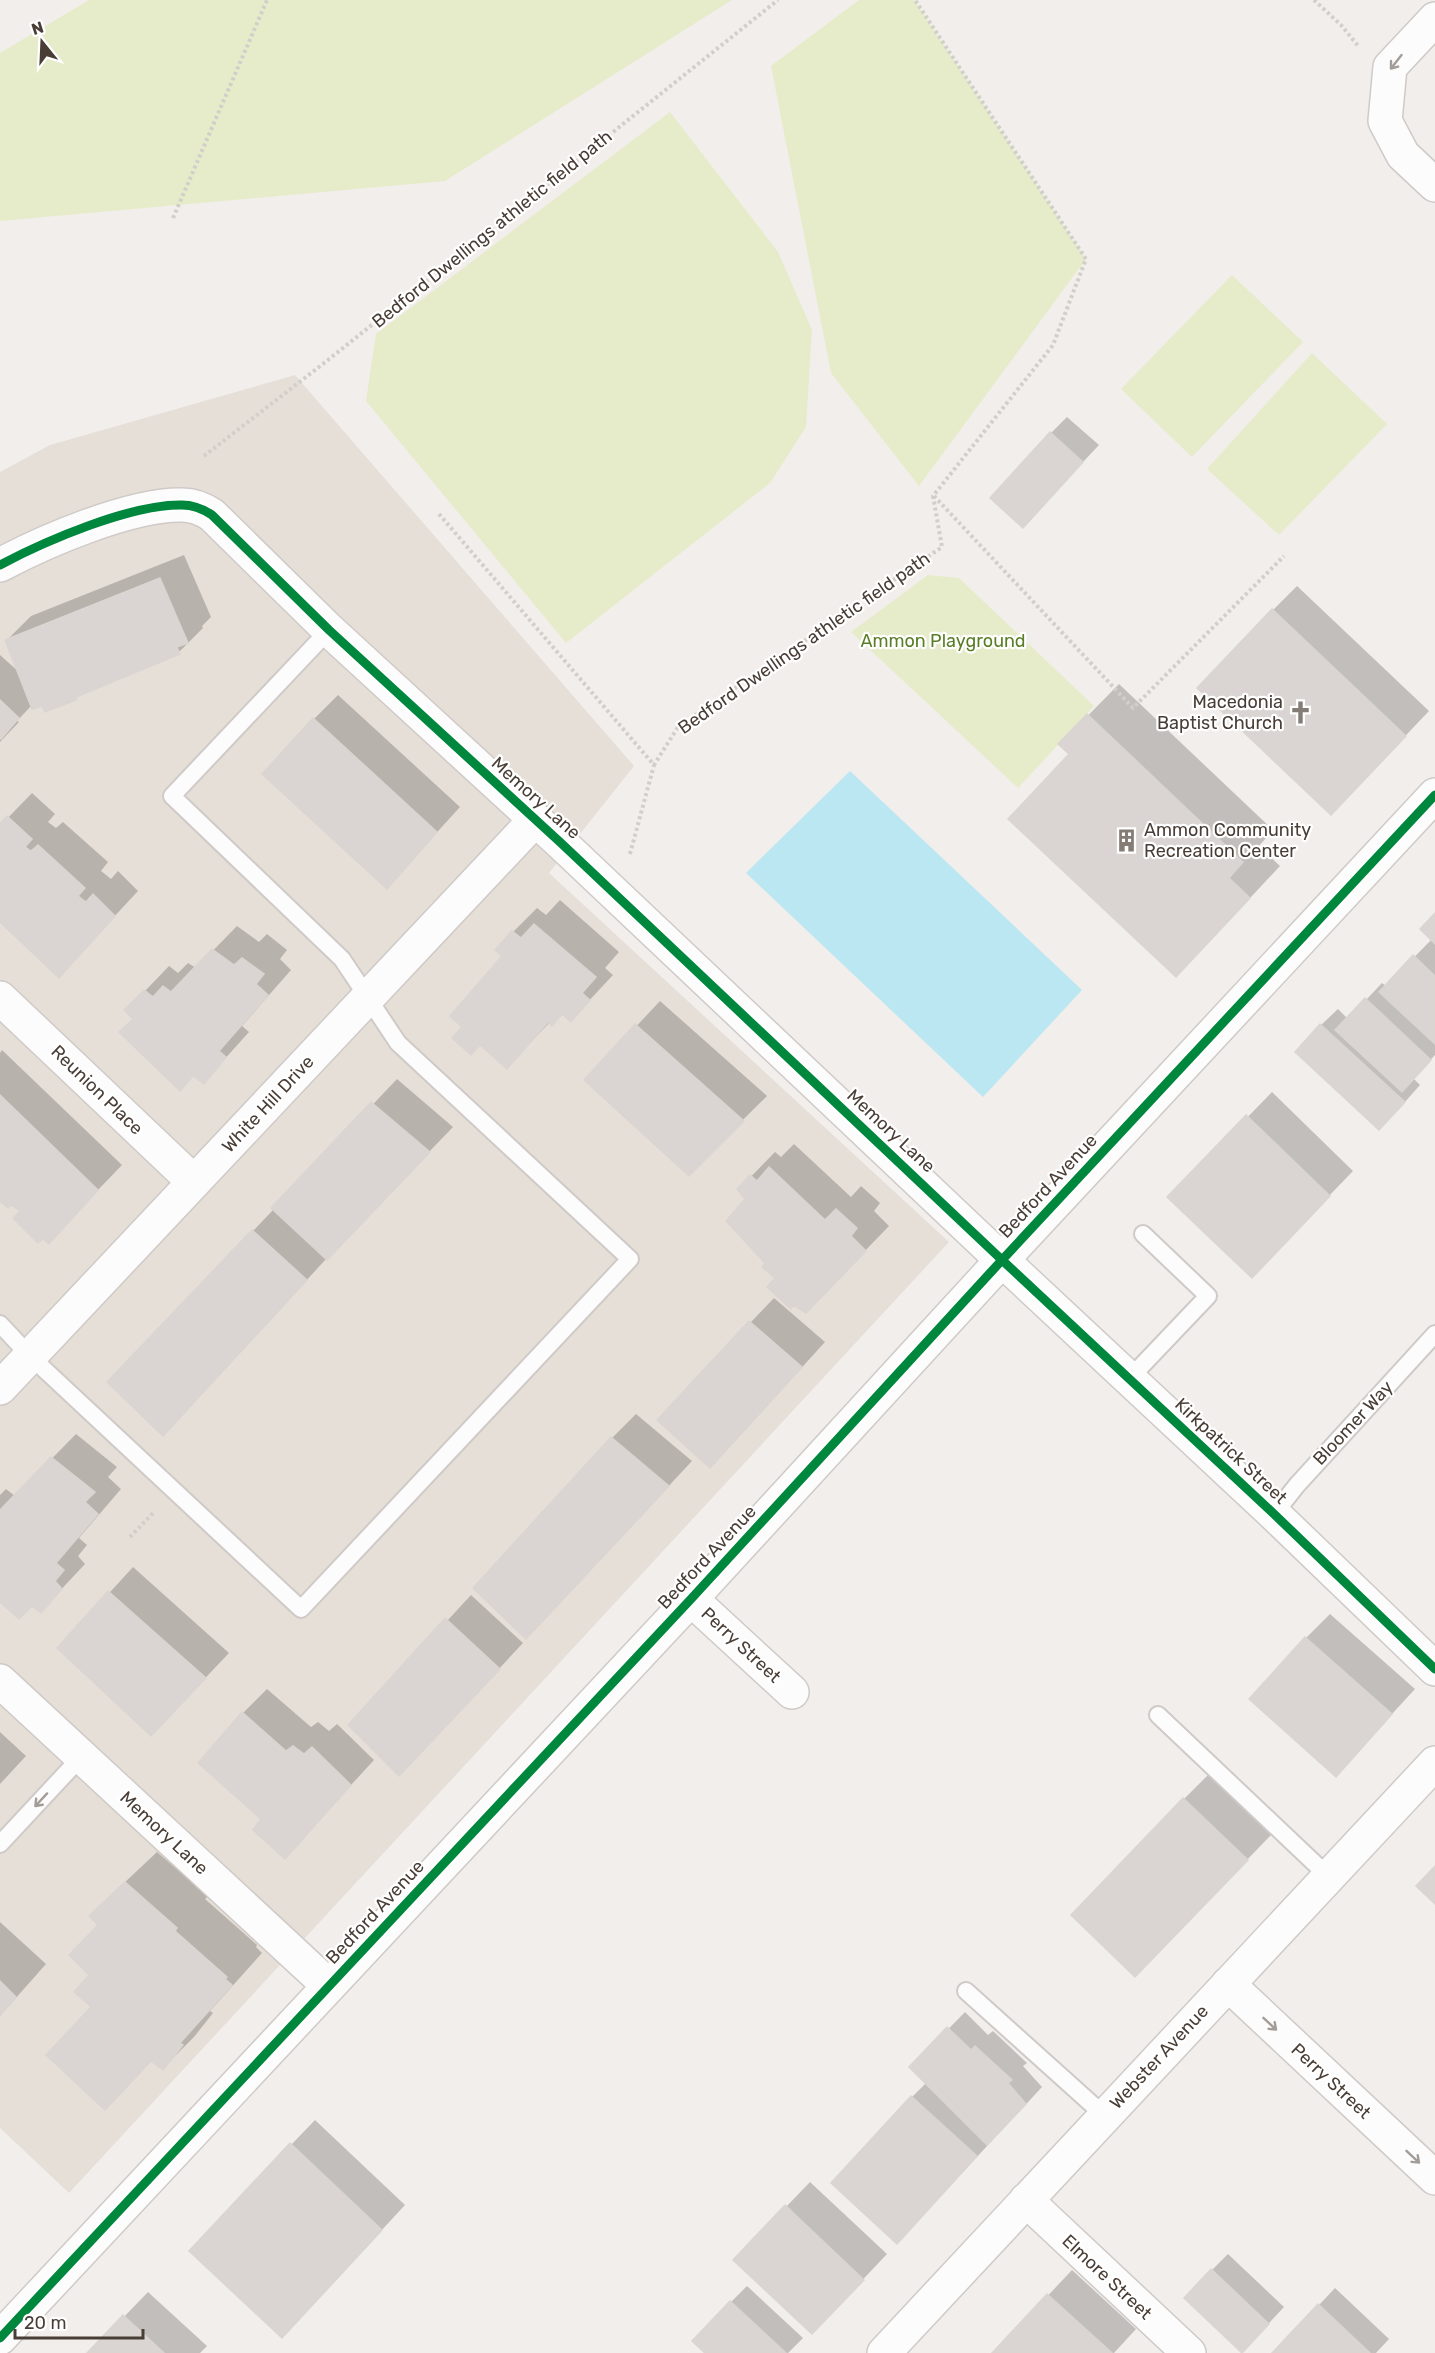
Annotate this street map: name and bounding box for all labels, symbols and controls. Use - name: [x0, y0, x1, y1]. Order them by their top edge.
- north arrow: [12, 12, 72, 72]
- text: N: [29, 17, 46, 39]
- one-way arrow: [1389, 54, 1402, 70]
- street label: Bedford Dwellings athletic field path: [368, 125, 616, 333]
- street label: Bedford Dwellings athletic field path: [674, 547, 934, 739]
- park label: Ammon Playground: [860, 630, 1026, 652]
- place label: Macedonia Baptist Church: [1157, 691, 1283, 734]
- church icon: Macedonia Baptist Church: [1288, 699, 1314, 725]
- street label: Memory Lane: [487, 752, 585, 844]
- place label: Ammon Community Recreation Center: [1144, 819, 1311, 862]
- building icon: Ammon Community Recreation Center: [1113, 827, 1139, 853]
- street label: Reunion Place: [46, 1041, 148, 1139]
- street label: White Hill Drive: [217, 1051, 319, 1157]
- street label: Memory Lane: [842, 1085, 940, 1177]
- street label: Bedford Avenue: [994, 1129, 1102, 1243]
- street label: Bloomer Way: [1308, 1376, 1398, 1470]
- street label: Kirkpatrick Street: [1170, 1393, 1292, 1509]
- street label: Bedford Avenue: [653, 1500, 761, 1614]
- street label: Perry Street: [697, 1602, 785, 1688]
- street label: Memory Lane: [115, 1787, 213, 1879]
- one-way arrow: [34, 1792, 48, 1807]
- street label: Bedford Avenue: [321, 1855, 429, 1969]
- street label: Webster Avenue: [1105, 2000, 1213, 2114]
- one-way arrow: [1262, 2017, 1277, 2031]
- street label: Perry Street: [1287, 2038, 1375, 2124]
- one-way arrow: [1405, 2150, 1420, 2164]
- street label: Elmore Street: [1058, 2230, 1156, 2324]
- scale bar: [15, 2302, 142, 2340]
- text: 20 m: [24, 2312, 66, 2334]

